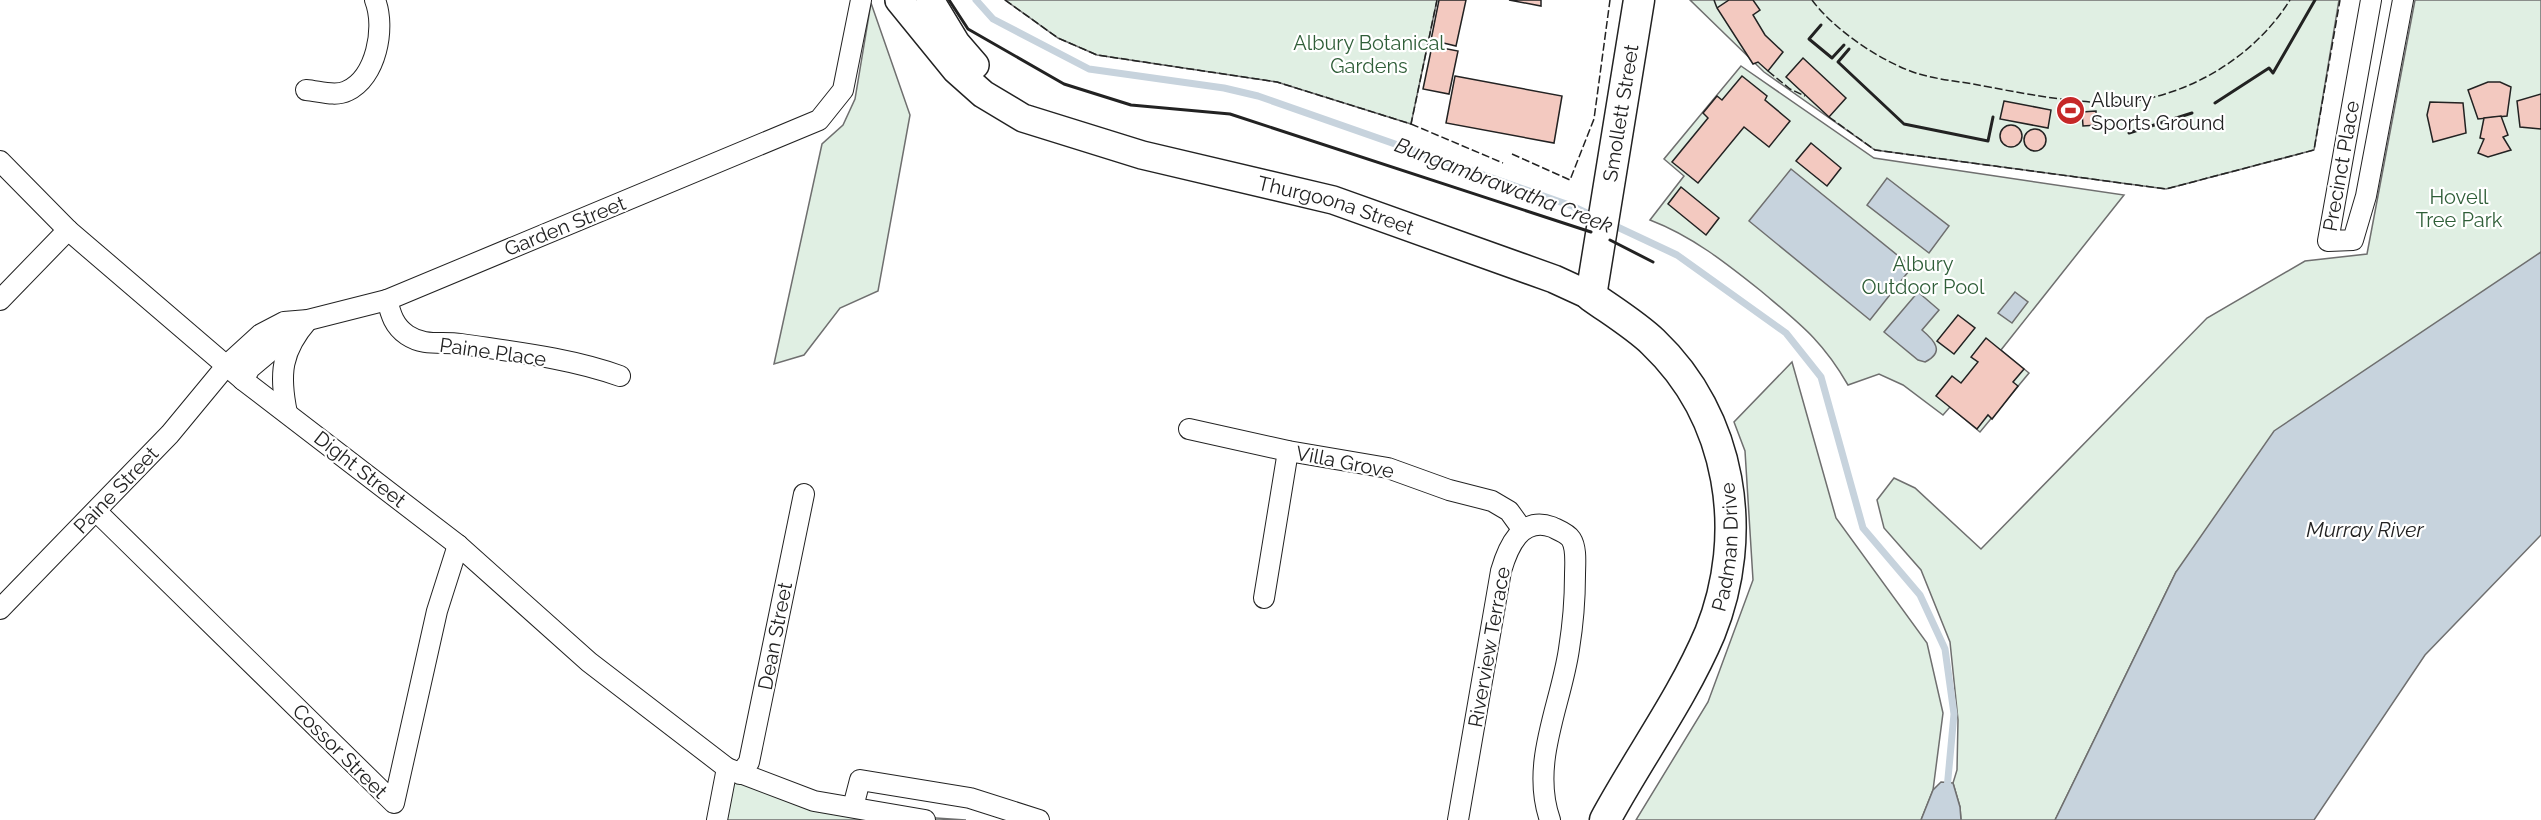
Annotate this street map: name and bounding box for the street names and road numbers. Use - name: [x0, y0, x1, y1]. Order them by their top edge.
- street label: Smollett Street: [1598, 42, 1644, 184]
- street label: Precinct Place: [2318, 99, 2364, 233]
- street label: Thurgoona Street: [1255, 171, 1417, 240]
- street label: Garden Street: [501, 191, 629, 261]
- street label: Paine Place: [438, 333, 548, 371]
- street label: Dight Street: [309, 426, 411, 512]
- street label: Paine Street: [69, 441, 164, 538]
- street label: Villa Grove: [1294, 441, 1396, 483]
- street label: Padman Drive: [1706, 481, 1743, 614]
- street label: Riverview Terrace: [1463, 565, 1515, 729]
- street label: Dean Street: [753, 580, 797, 692]
- street label: Cossor Street: [288, 699, 393, 804]

